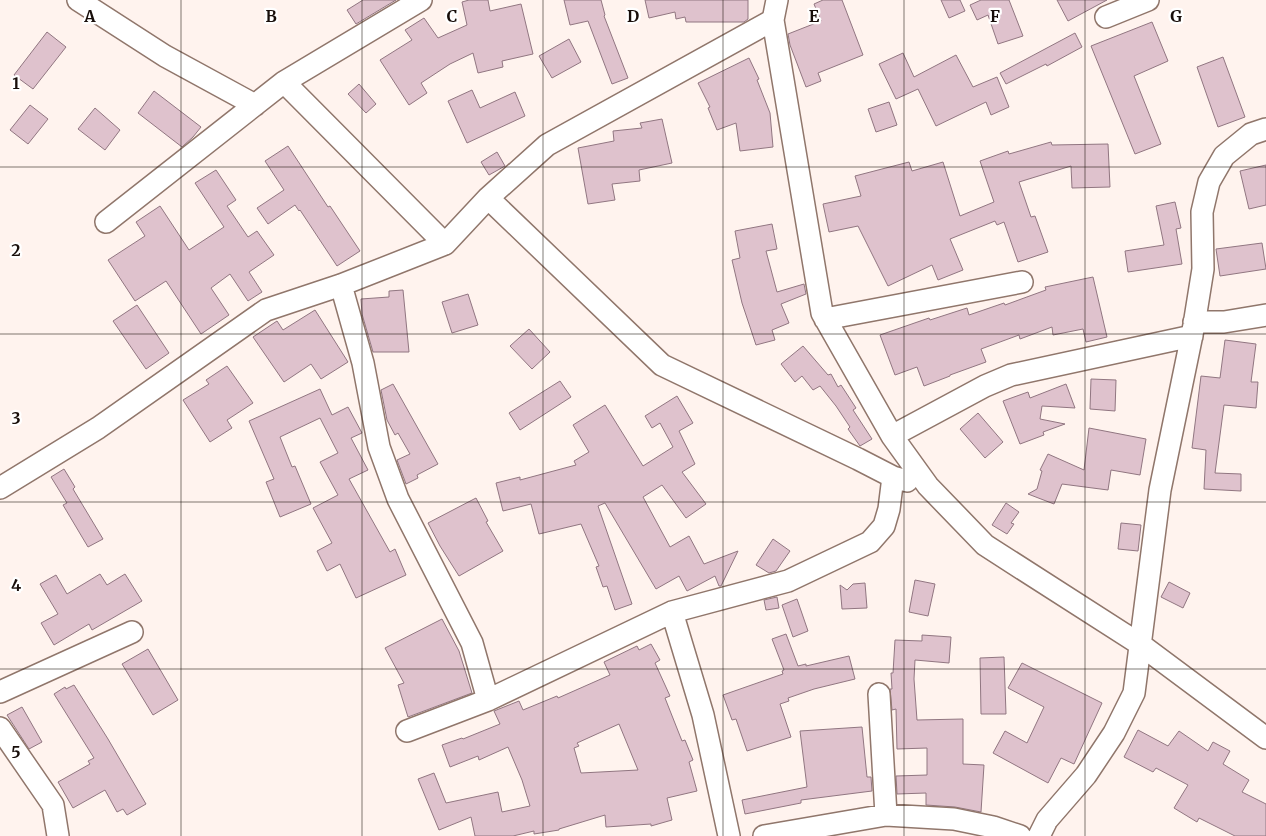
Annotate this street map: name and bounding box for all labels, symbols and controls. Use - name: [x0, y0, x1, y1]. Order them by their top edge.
- text: A: [83, 6, 96, 26]
- text: B: [265, 6, 277, 26]
- text: C: [447, 6, 457, 26]
- text: D: [627, 6, 639, 26]
- text: E: [809, 6, 820, 26]
- text: F: [990, 6, 1000, 26]
- text: G: [1170, 6, 1182, 26]
- text: 1: [12, 73, 20, 93]
- text: 2: [11, 240, 21, 260]
- text: 3: [11, 408, 21, 428]
- text: 4: [11, 575, 21, 595]
- text: 5: [11, 742, 21, 762]

